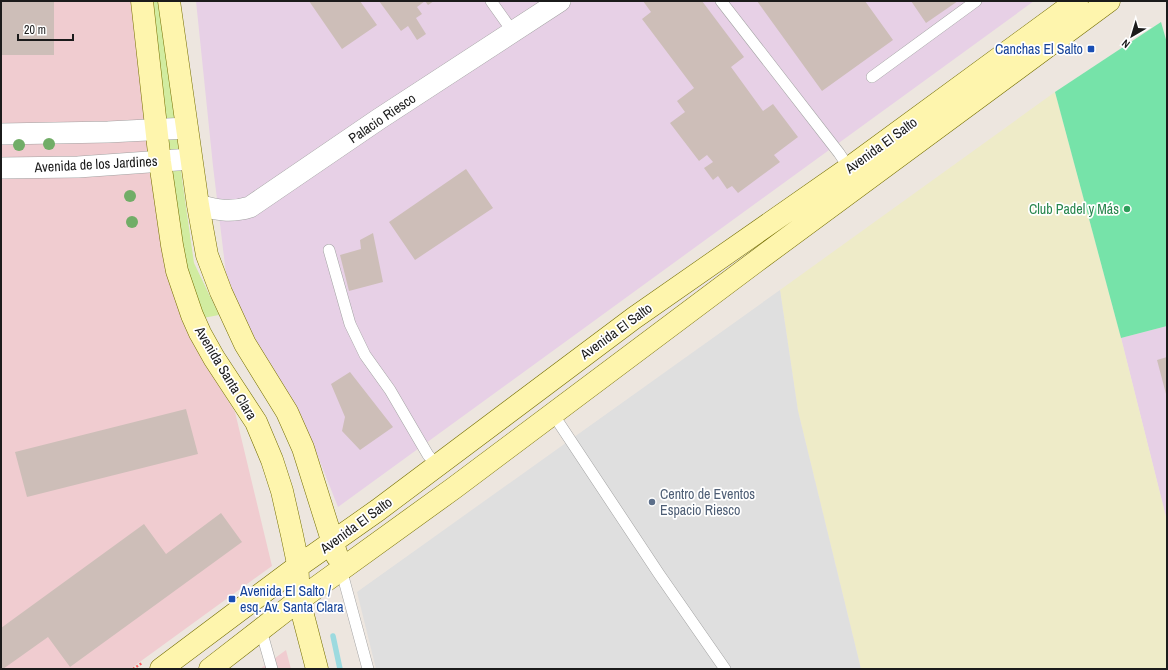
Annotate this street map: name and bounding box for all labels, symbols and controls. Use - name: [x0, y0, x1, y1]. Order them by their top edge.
- scale bar: [18, 16, 73, 42]
- north arrow: [1112, 16, 1152, 56]
- text: 20 m: [24, 22, 46, 38]
- text: N: [1119, 36, 1133, 51]
- place label: Canchas El Salto: [995, 40, 1083, 58]
- marker: Canchas El Salto: [1086, 44, 1096, 54]
- street label: Palacio Riesco: [345, 89, 419, 147]
- street label: Avenida El Salto: [841, 113, 921, 178]
- street label: Avenida de los Jardines: [33, 152, 158, 176]
- place label: Club Padel y Más: [1029, 200, 1119, 218]
- marker: Club Padel y Más: [1122, 204, 1132, 214]
- street label: Avenida El Salto: [576, 299, 656, 364]
- street label: Avenida Santa Clara: [191, 322, 261, 423]
- place label: Centro de Eventos Espacio Riesco: [660, 485, 755, 519]
- street label: Avenida El Salto: [316, 493, 396, 558]
- marker: Centro de Eventos Espacio Riesco: [647, 497, 657, 507]
- place label: Avenida El Salto / esq. Av. Santa Clara: [239, 582, 344, 616]
- marker: Avenida El Salto / esq. Av. Santa Clara: [227, 594, 237, 604]

